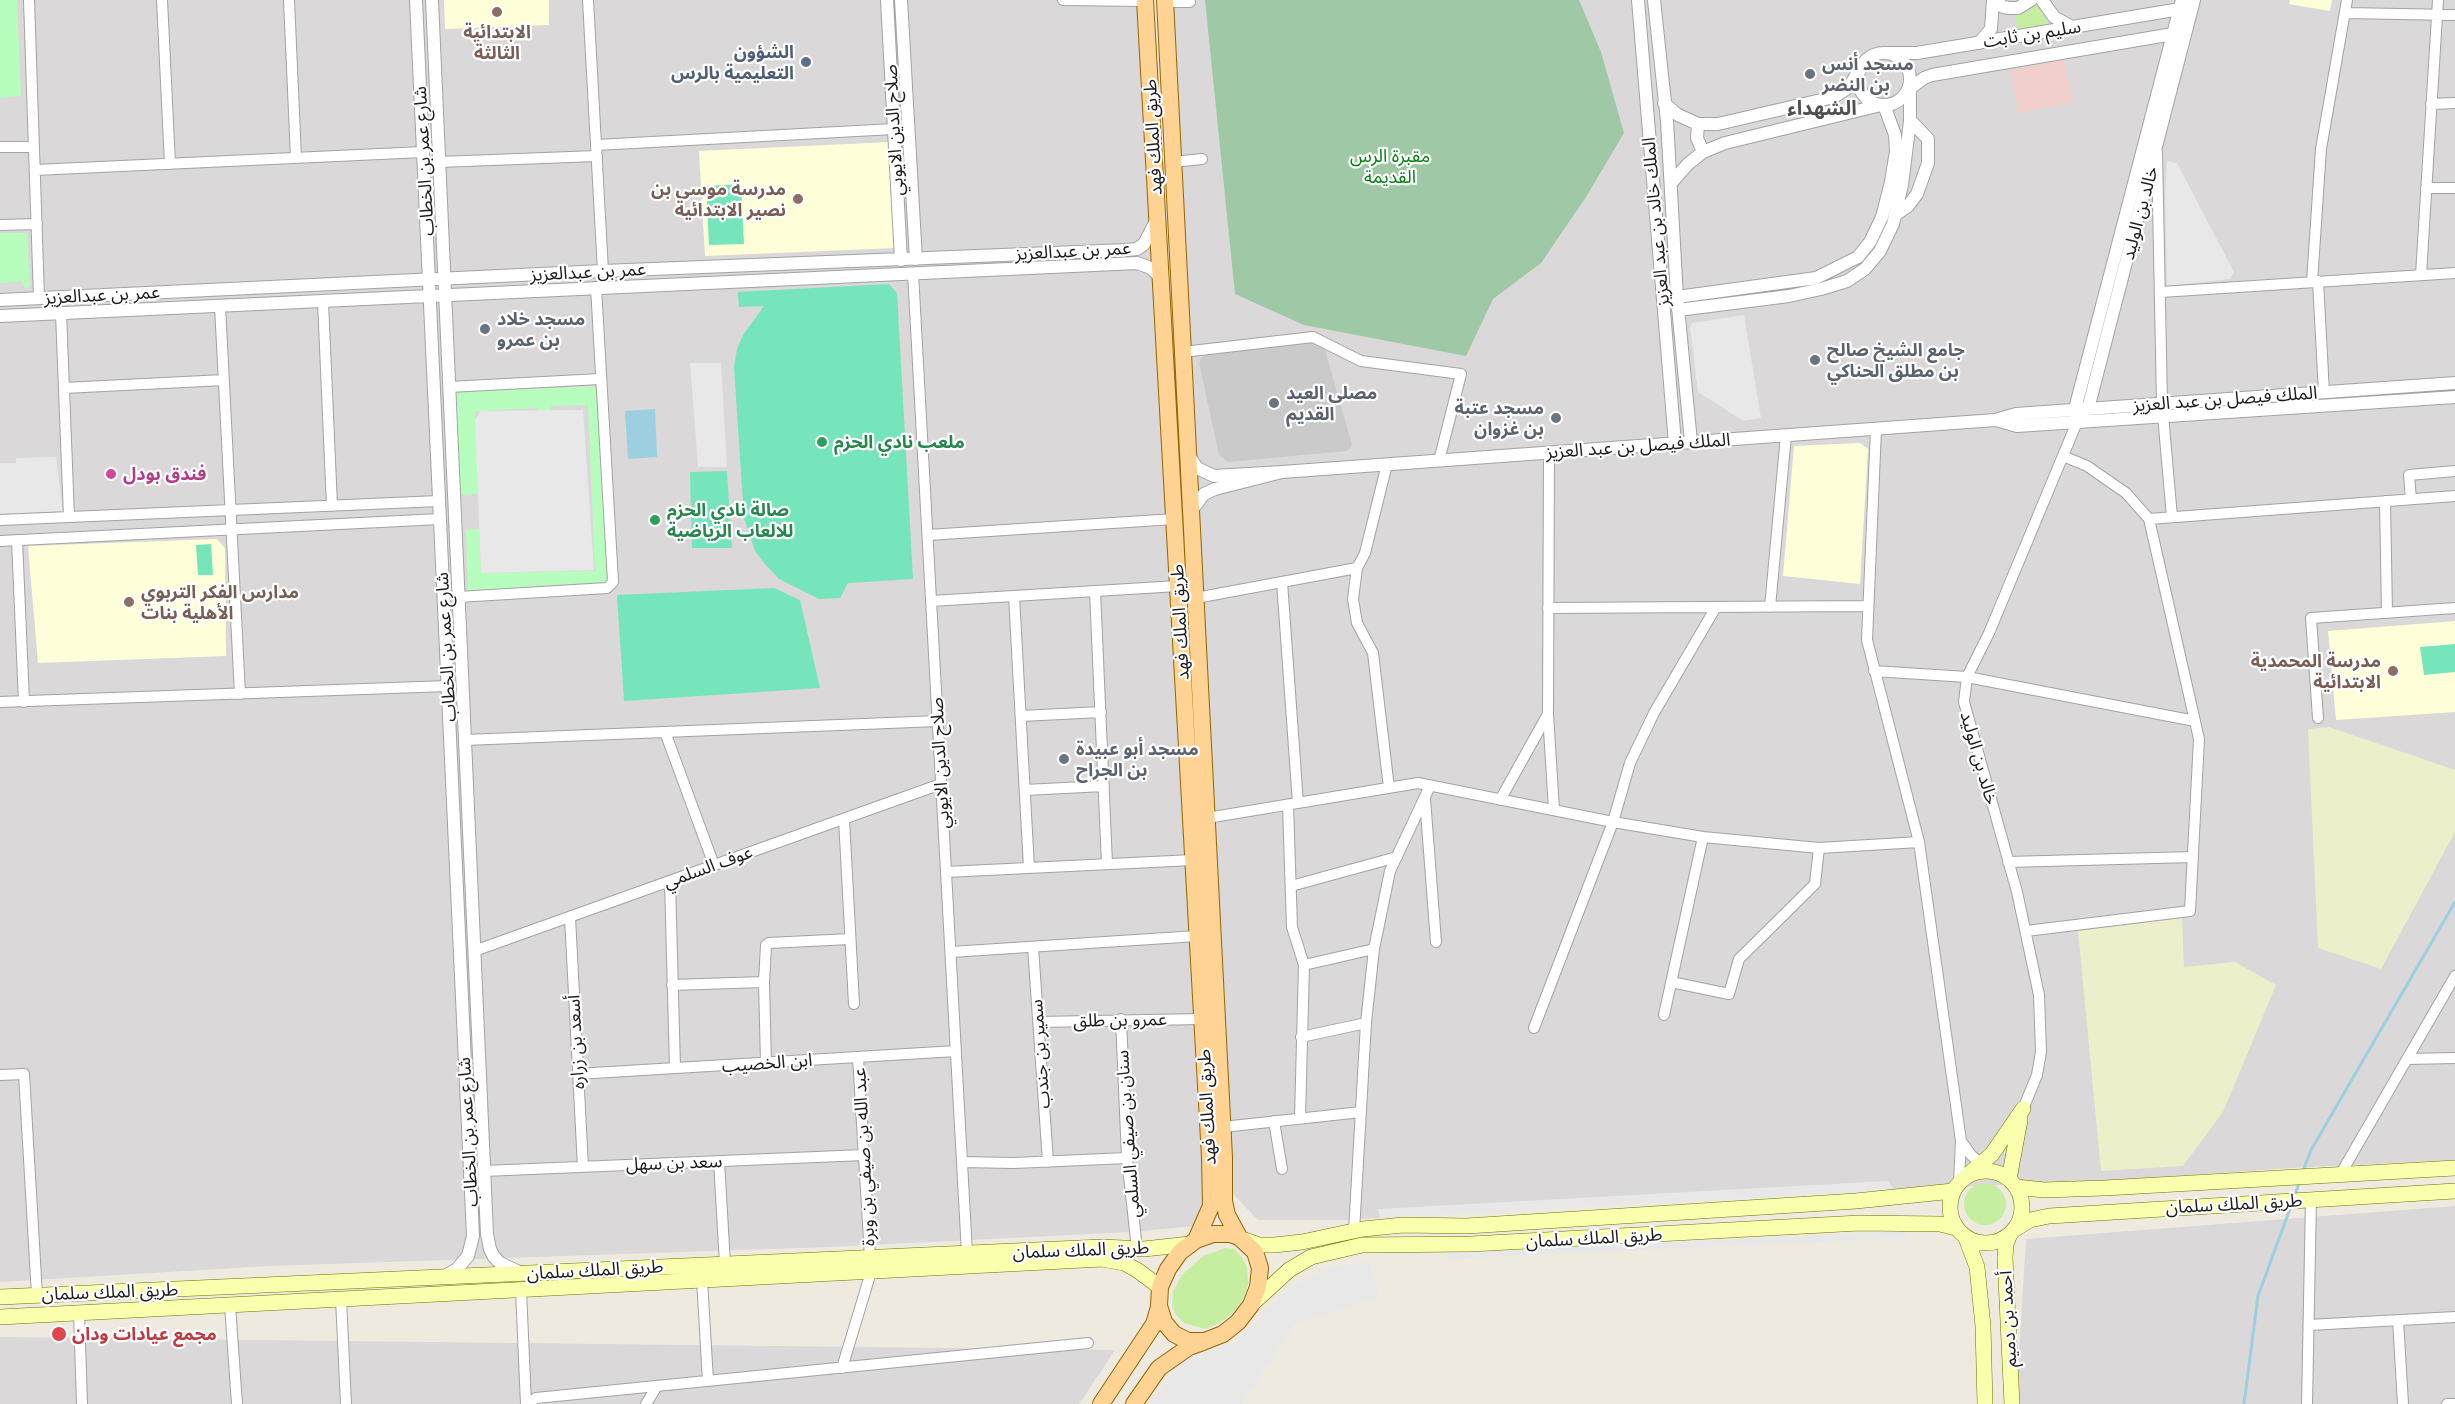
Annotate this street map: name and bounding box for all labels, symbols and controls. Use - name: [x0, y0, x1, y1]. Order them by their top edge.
- marker: الابتدائية الثالثة: [490, 5, 504, 19]
- street label: سليم بن ثابت: [1982, 16, 2082, 52]
- place label: الابتدائية الثالثة: [463, 21, 531, 63]
- place label: الشؤون التعليمية بالرس: [671, 41, 794, 84]
- place label: مسجد أنس بن النضر: [1822, 53, 1914, 96]
- marker: الشؤون التعليمية بالرس: [799, 55, 813, 69]
- street label: صلاح الدين الايوبي: [880, 64, 908, 196]
- marker: مسجد أنس بن النضر: [1803, 67, 1817, 81]
- street label: طريق الملك فهد: [1139, 79, 1167, 195]
- street label: شارع عمر بن الخطاب: [409, 86, 439, 236]
- district label: الشهداء: [1787, 97, 1857, 121]
- street label: الملك خالد بن عبد العزيز: [1638, 136, 1674, 308]
- park label: مقبرة الرس القديمة: [1350, 145, 1430, 188]
- street label: خالد بن الوليد: [2117, 164, 2163, 262]
- place label: مدرسة موسى بن نصير الابتدائية: [651, 178, 786, 220]
- marker: مدرسة موسى بن نصير الابتدائية: [791, 192, 805, 206]
- street label: عمر بن عبدالعزيز: [1015, 237, 1131, 265]
- street label: عمر بن عبدالعزيز: [530, 258, 646, 286]
- street label: عمر بن عبدالعزيز: [44, 281, 160, 309]
- place label: مسجد خلاد بن عمرو: [497, 308, 585, 350]
- marker: مسجد خلاد بن عمرو: [478, 322, 492, 336]
- place label: جامع الشيخ صالح بن مطلق الحناكي: [1827, 339, 1965, 382]
- marker: جامع الشيخ صالح بن مطلق الحناكي: [1808, 353, 1822, 367]
- place label: مصلى العيد القديم: [1286, 382, 1377, 424]
- street label: الملك فيصل بن عبد العزيز: [2132, 382, 2318, 416]
- marker: مصلى العيد القديم: [1267, 396, 1281, 410]
- place label: مسجد عتبة بن غزوان: [1454, 397, 1544, 440]
- marker: مسجد عتبة بن غزوان: [1549, 411, 1563, 425]
- street label: الملك فيصل بن عبد العزيز: [1545, 429, 1731, 463]
- place label: ملعب نادي الحزم: [834, 431, 965, 453]
- marker: ملعب نادي الحزم: [815, 435, 829, 449]
- place label: فندق بودل: [123, 463, 206, 485]
- marker: فندق بودل: [104, 467, 118, 481]
- place label: صالة نادي الحزم للالعاب الرياضية: [667, 499, 793, 542]
- marker: صالة نادي الحزم للالعاب الرياضية: [648, 513, 662, 527]
- street label: طريق الملك فهد: [1166, 564, 1194, 680]
- street label: شارع عمر بن الخطاب: [431, 572, 461, 722]
- place label: مدارس الفكر التربوي الأهلية بنات: [141, 581, 299, 624]
- marker: مدارس الفكر التربوي الأهلية بنات: [122, 595, 136, 609]
- place label: مدرسة المحمدية الابتدائية: [2251, 650, 2381, 692]
- marker: مدرسة المحمدية الابتدائية: [2386, 664, 2400, 678]
- street label: صلاح الدين الايوبي: [926, 697, 954, 829]
- street label: خالد بن الوليد: [1955, 709, 2003, 807]
- place label: مسجد أبو عبيدة بن الجراح: [1076, 738, 1199, 780]
- marker: مسجد أبو عبيدة بن الجراح: [1057, 752, 1071, 766]
- street label: عوف السلمي: [661, 841, 755, 893]
- street label: أسعد بن زراره: [563, 994, 589, 1090]
- street label: سمير بن جندب: [1025, 998, 1055, 1110]
- street label: عمرو بن طلق: [1073, 1008, 1167, 1032]
- street label: ابن الخصيب: [721, 1049, 813, 1077]
- street label: سنان بن صيفي السلمي: [1111, 1049, 1145, 1219]
- street label: طريق الملك فهد: [1193, 1049, 1221, 1165]
- street label: شارع عمر بن الخطاب: [453, 1057, 483, 1207]
- street label: عبد الله بن صيفي بن وبرة: [849, 1067, 879, 1247]
- street label: سعد بن سهل: [625, 1151, 723, 1175]
- street label: طريق الملك سلمان: [2165, 1190, 2303, 1218]
- street label: طريق الملك سلمان: [1525, 1224, 1663, 1252]
- street label: طريق الملك سلمان: [1012, 1237, 1150, 1263]
- street label: طريق الملك سلمان: [526, 1256, 664, 1284]
- street label: أحمد بن دميم: [1995, 1270, 2021, 1368]
- street label: طريق الملك سلمان: [41, 1279, 179, 1305]
- place label: مجمع عيادات ودان: [72, 1323, 217, 1345]
- marker: مجمع عيادات ودان: [50, 1325, 68, 1343]

